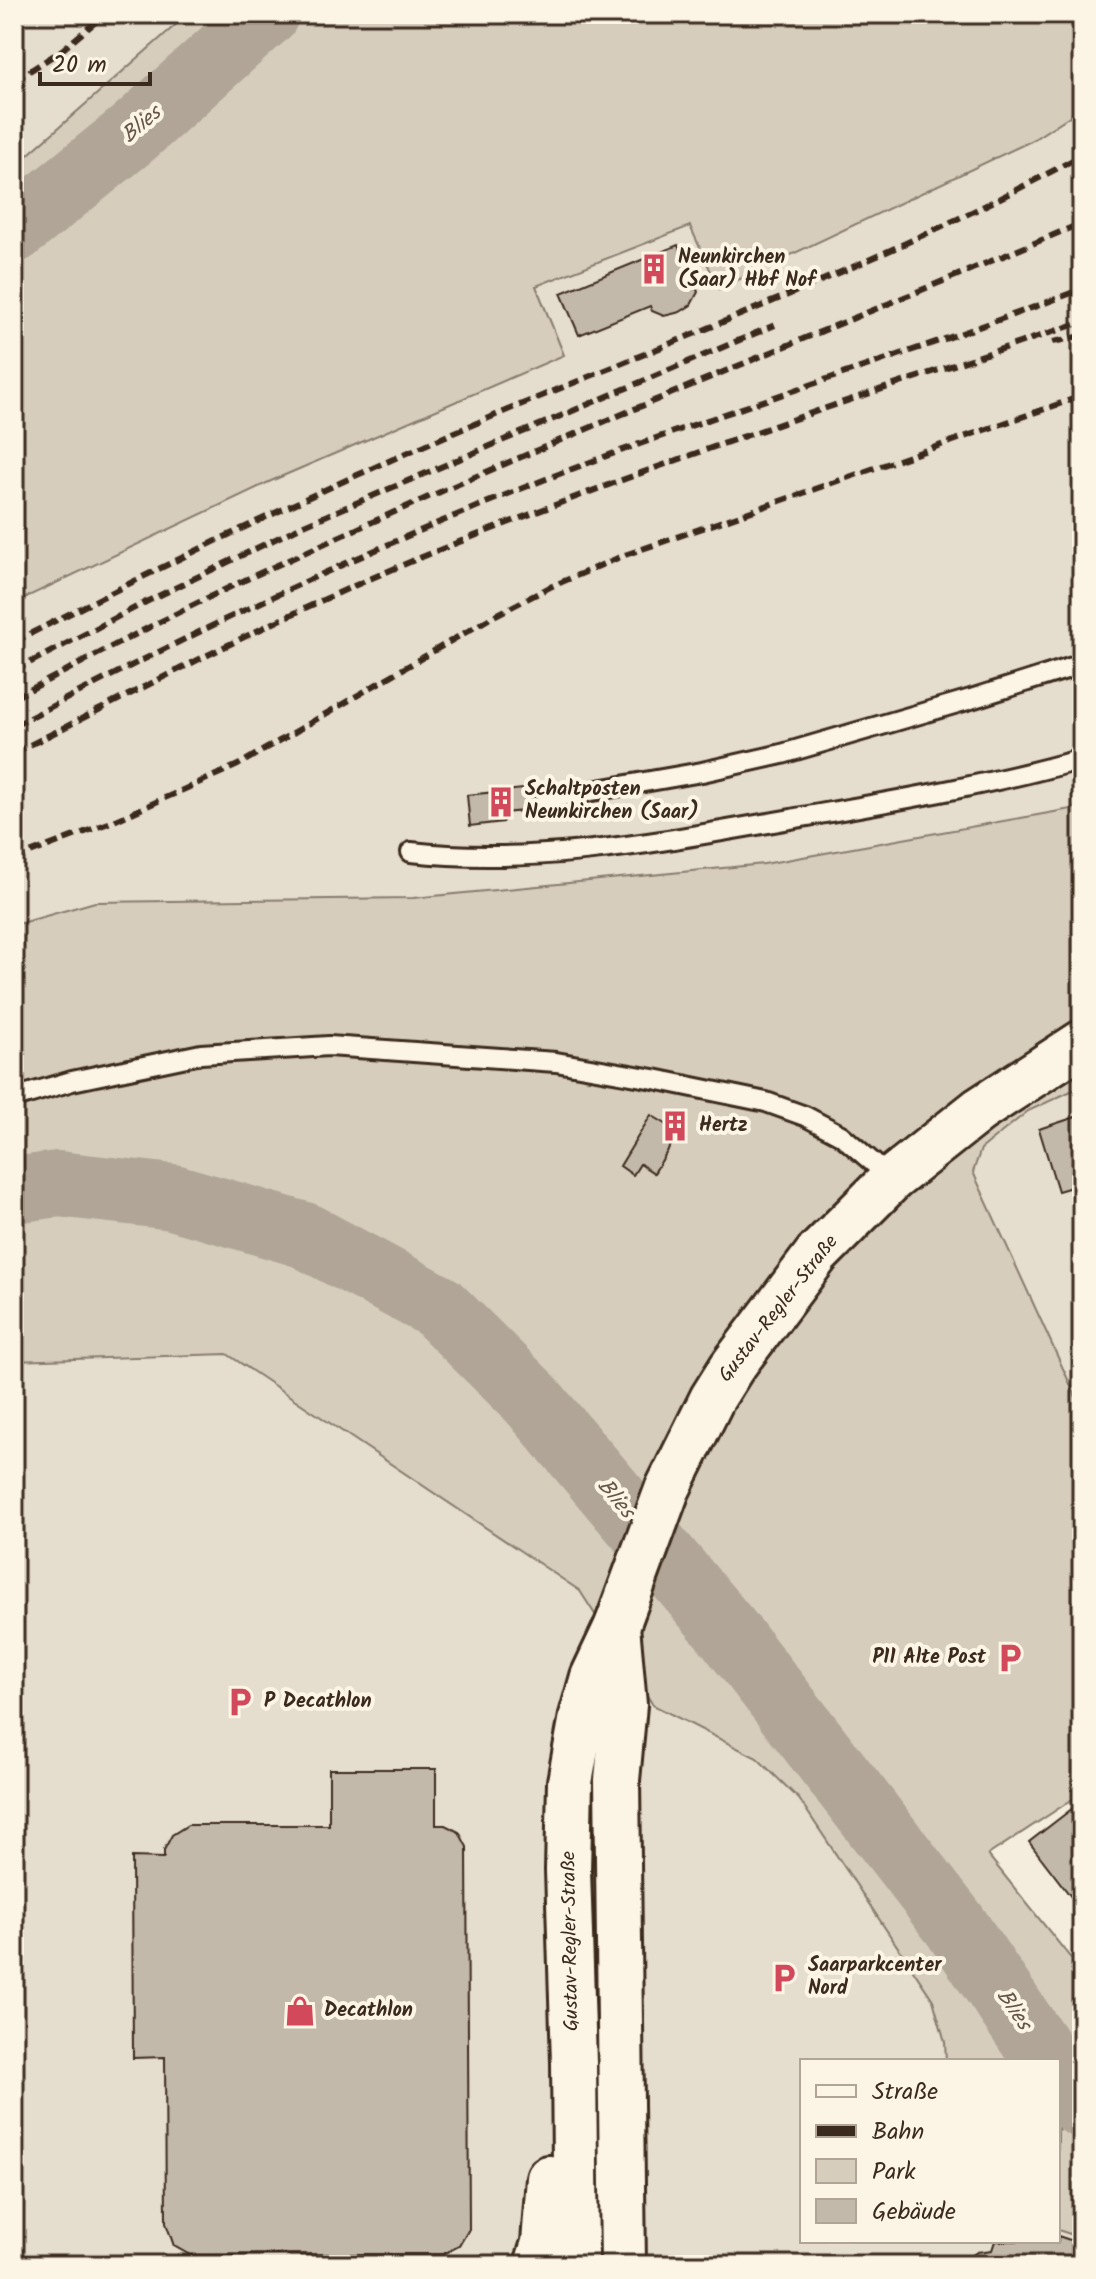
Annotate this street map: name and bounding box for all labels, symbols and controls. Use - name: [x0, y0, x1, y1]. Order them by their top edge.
- scale bar: [40, 36, 150, 86]
- text: 20 m: [52, 46, 107, 85]
- water label: Blies: [114, 96, 172, 153]
- place label: Neunkirchen (Saar) Hbf Nof: [678, 242, 818, 297]
- building icon: Neunkirchen (Saar) Hbf Nof: [637, 252, 671, 286]
- place label: Schaltposten Neunkirchen (Saar): [525, 774, 699, 829]
- building icon: Schaltposten Neunkirchen (Saar): [484, 785, 518, 819]
- building icon: Hertz: [658, 1109, 692, 1143]
- place label: Hertz: [699, 1110, 748, 1142]
- street label: Gustav-Regler-Straße: [711, 1228, 847, 1390]
- water label: Blies: [587, 1471, 644, 1529]
- parking icon: P11 Alte Post: [993, 1641, 1027, 1675]
- place label: P11 Alte Post: [872, 1642, 987, 1674]
- parking icon: P Decathlon: [223, 1685, 257, 1719]
- place label: P Decathlon: [264, 1686, 372, 1718]
- street label: Gustav-Regler-Straße: [553, 1851, 589, 2031]
- place label: Saarparkcenter Nord: [808, 1950, 942, 2005]
- parking icon: Saarparkcenter Nord: [767, 1961, 801, 1995]
- water label: Blies: [986, 1982, 1041, 2040]
- shop icon: Decathlon: [283, 1994, 317, 2028]
- place label: Decathlon: [324, 1995, 413, 2027]
- legend: [800, 2059, 1060, 2243]
- text: Straße: [872, 2073, 938, 2112]
- text: Bahn: [872, 2113, 924, 2152]
- text: Park: [872, 2153, 916, 2192]
- text: Gebäude: [872, 2193, 956, 2232]

